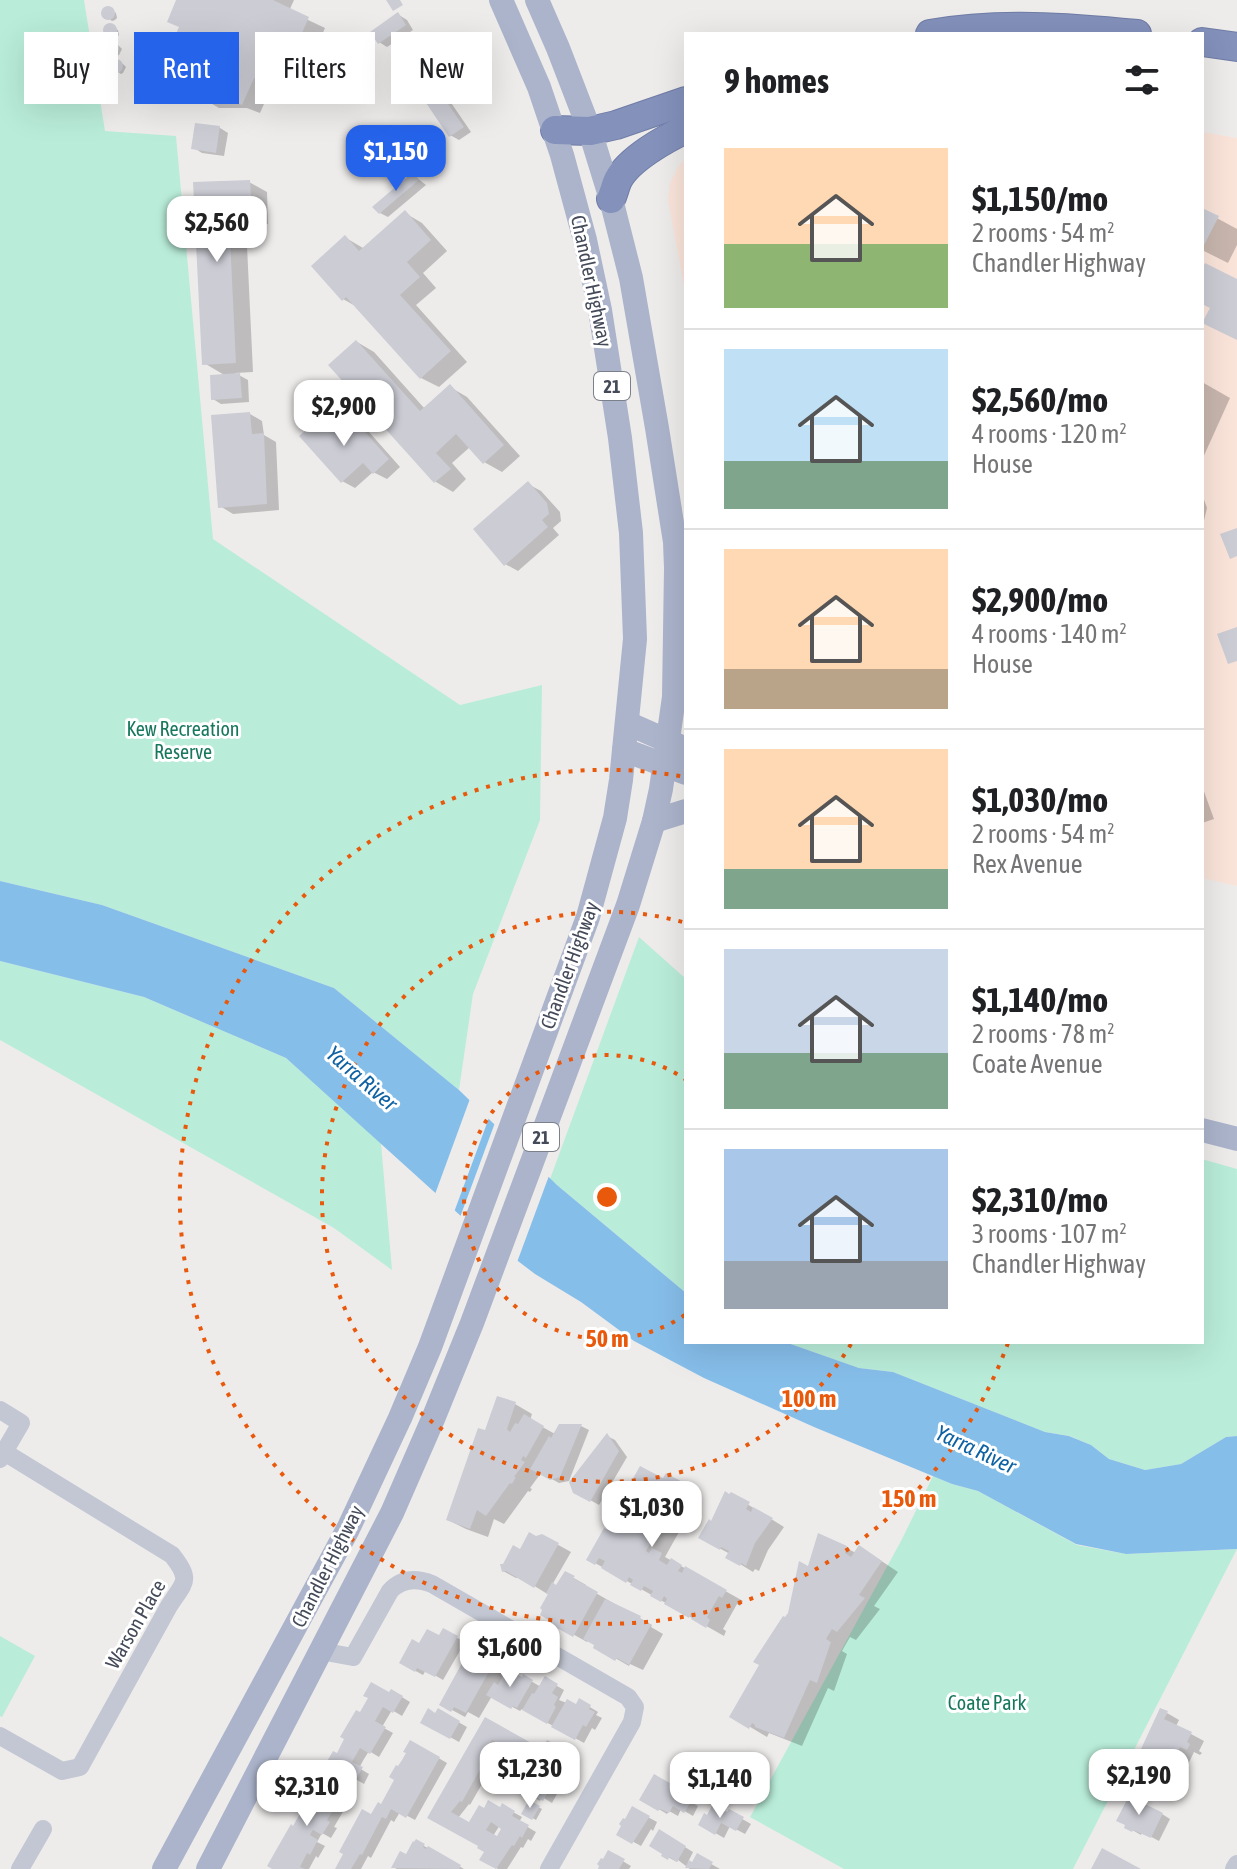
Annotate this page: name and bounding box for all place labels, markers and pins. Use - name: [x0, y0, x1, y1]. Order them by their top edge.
- pin: $1,150: [331, 125, 461, 193]
- pin: $2,560: [152, 196, 282, 264]
- pin: $2,900: [279, 380, 409, 448]
- centre of rings: [593, 1183, 621, 1211]
- pin: $1,030: [587, 1481, 717, 1549]
- pin: $1,600: [445, 1621, 575, 1689]
- pin: $1,230: [465, 1742, 595, 1810]
- pin: $2,190: [1074, 1749, 1204, 1817]
- pin: $1,140: [655, 1752, 785, 1820]
- pin: $2,310: [242, 1760, 372, 1828]

